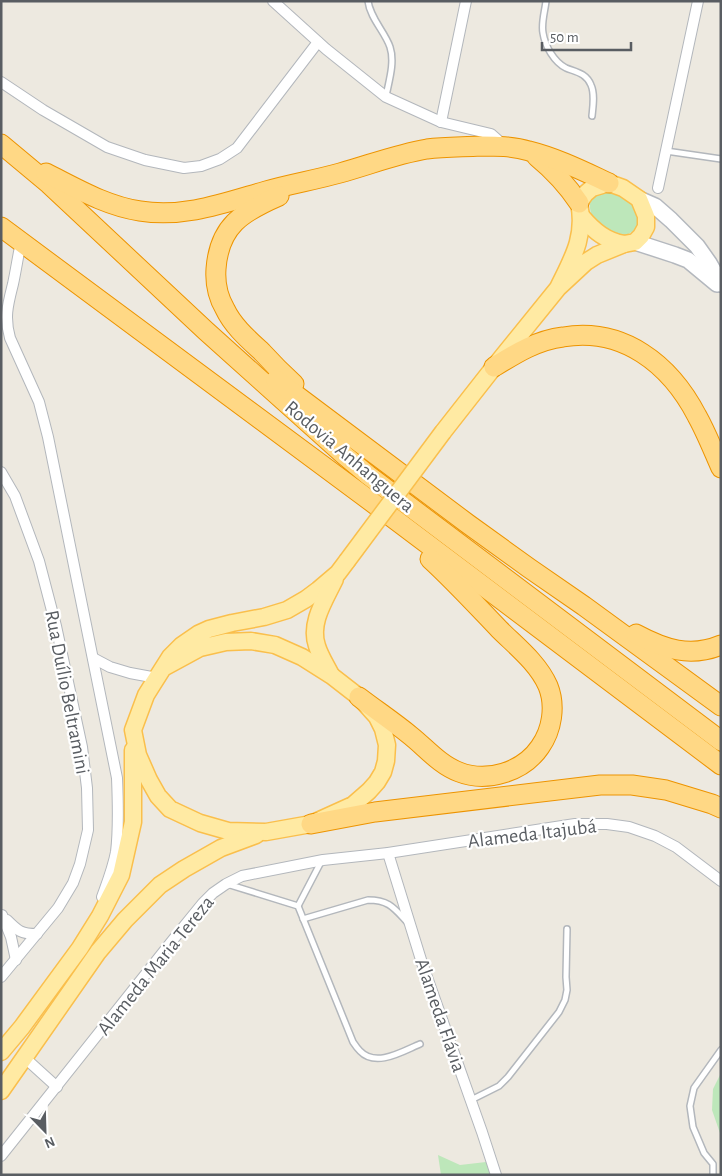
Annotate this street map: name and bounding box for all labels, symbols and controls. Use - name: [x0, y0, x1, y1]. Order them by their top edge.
- scale bar: [542, 20, 631, 52]
- text: 50 m: [550, 30, 579, 45]
- street label: Rodovia Anhanguera: [281, 397, 418, 517]
- street label: Rua Duílio Beltramini: [41, 608, 93, 776]
- street label: Alameda Itajubá: [467, 816, 598, 852]
- street label: Alameda Maria Tereza: [94, 892, 218, 1039]
- street label: Alameda Flávia: [411, 956, 469, 1075]
- north arrow: [20, 1106, 70, 1156]
- text: N: [42, 1134, 57, 1150]

